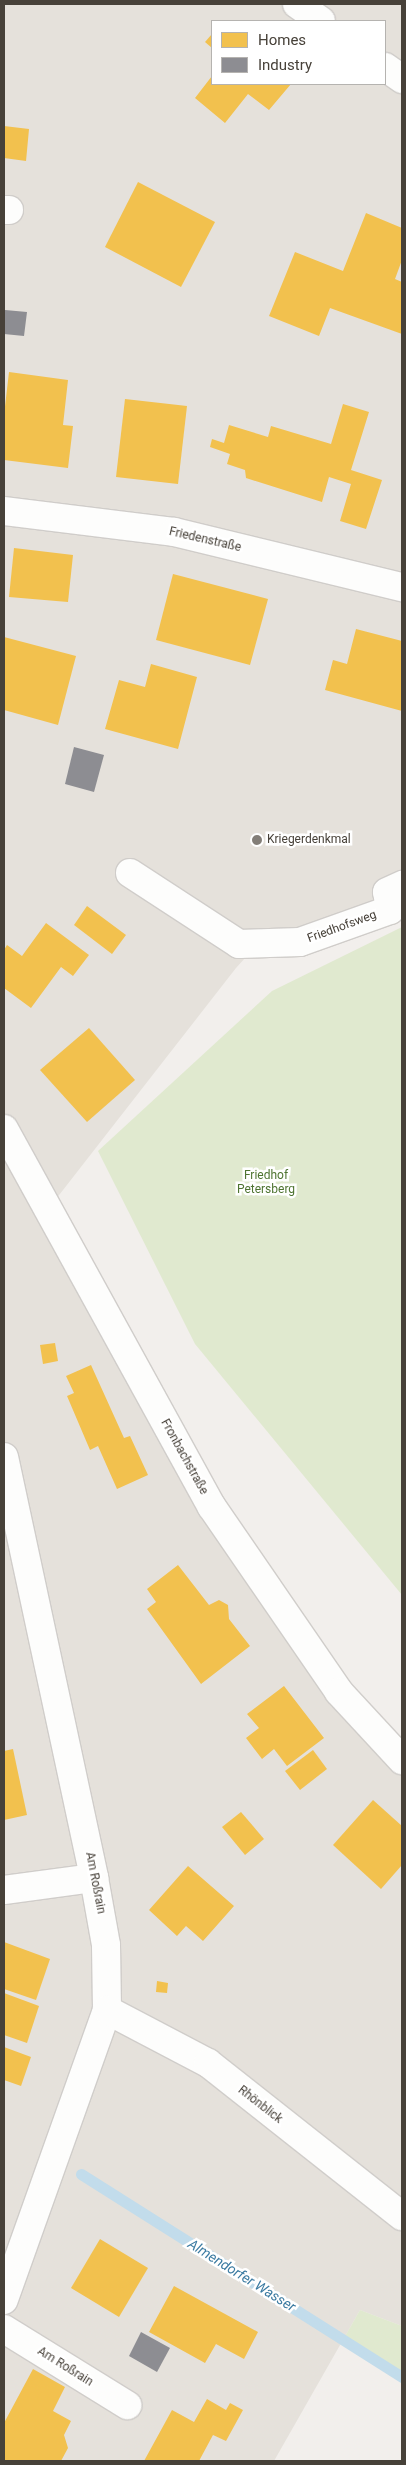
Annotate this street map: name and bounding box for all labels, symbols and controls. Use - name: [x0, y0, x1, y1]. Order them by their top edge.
- legend: [211, 20, 386, 85]
- text: Homes: [258, 31, 306, 49]
- text: Industry: [258, 56, 312, 74]
- street label: Friedenstraße: [168, 525, 242, 555]
- place label: Kriegerdenkmal: [267, 833, 351, 847]
- marker: Kriegerdenkmal: [251, 834, 263, 846]
- street label: Friedhofsweg: [305, 908, 379, 946]
- park label: Friedhof Petersberg: [237, 1169, 295, 1197]
- street label: Fronbachstraße: [157, 1417, 211, 1497]
- street label: Am Roßrain: [82, 1851, 108, 1915]
- street label: Rhönblick: [235, 2083, 285, 2127]
- water label: Almendorfer Wasser: [185, 2235, 299, 2315]
- street label: Am Roßrain: [35, 2344, 95, 2390]

